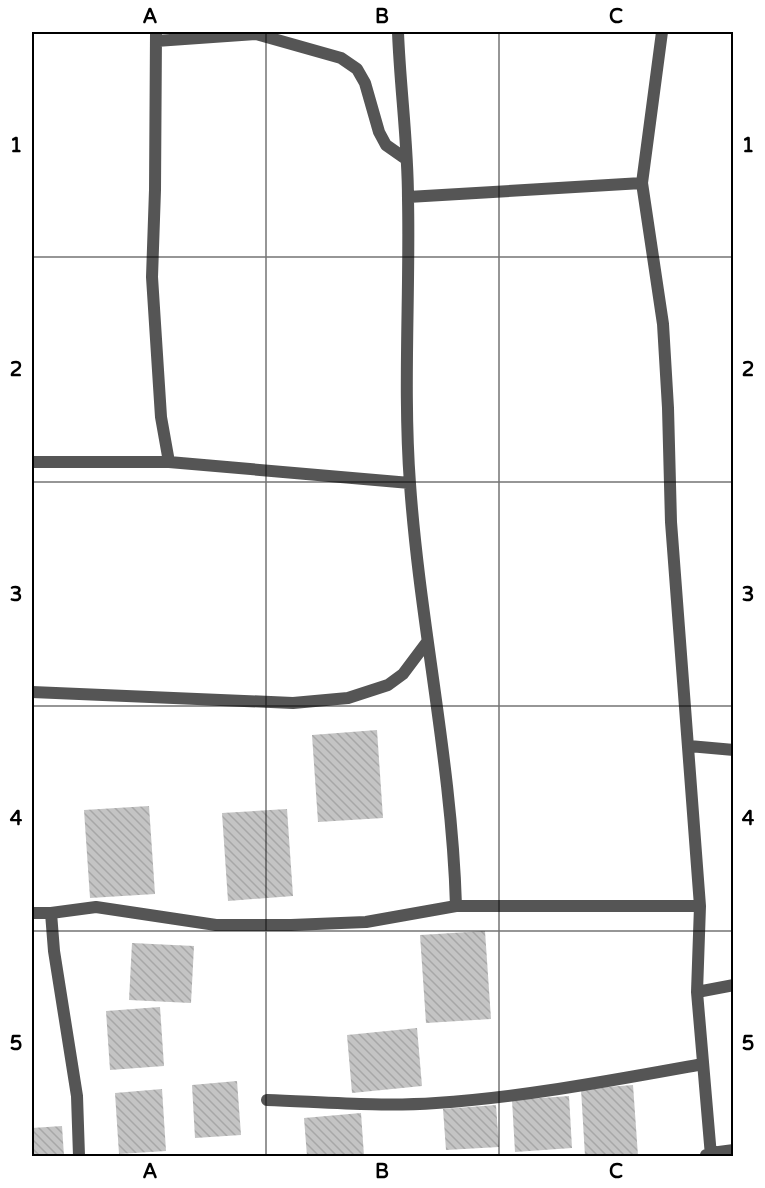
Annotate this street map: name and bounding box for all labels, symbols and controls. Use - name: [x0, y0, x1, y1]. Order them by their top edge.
- text: A: [143, 5, 158, 29]
- text: B: [375, 5, 389, 29]
- text: C: [609, 5, 623, 29]
- text: 1: [10, 134, 22, 158]
- text: 1: [742, 134, 754, 158]
- text: 2: [10, 358, 22, 382]
- text: 2: [742, 358, 754, 382]
- text: 3: [10, 583, 22, 607]
- text: 3: [742, 583, 754, 607]
- text: 4: [10, 807, 23, 831]
- text: 4: [742, 807, 755, 831]
- text: 5: [10, 1032, 22, 1056]
- text: 5: [742, 1032, 754, 1056]
- text: A: [143, 1160, 158, 1184]
- text: B: [375, 1160, 389, 1184]
- text: C: [609, 1160, 623, 1184]

